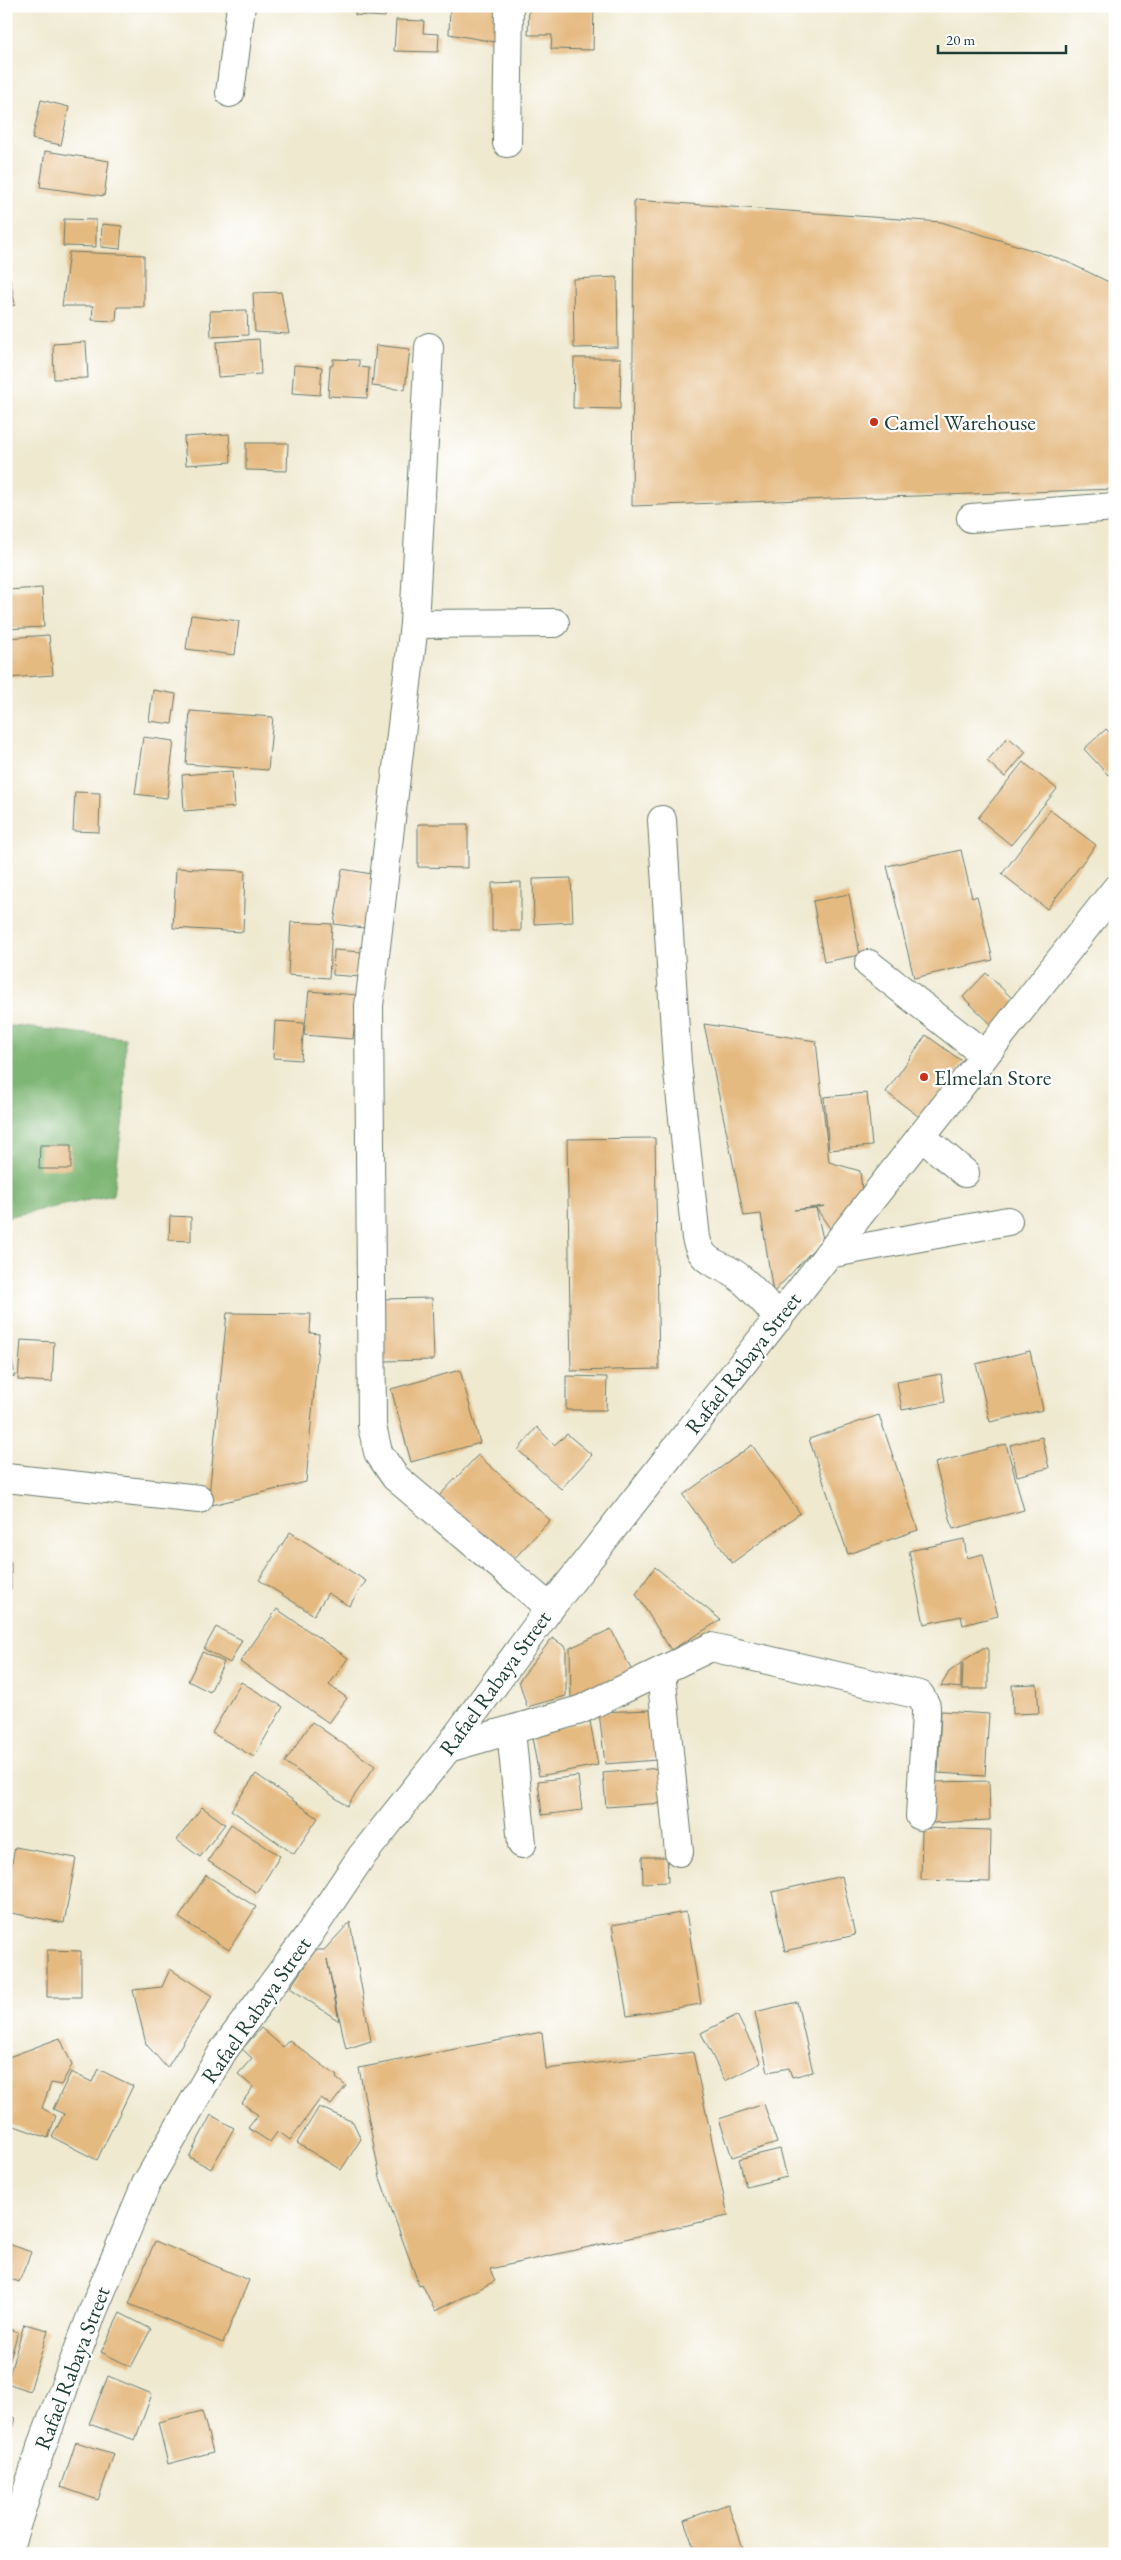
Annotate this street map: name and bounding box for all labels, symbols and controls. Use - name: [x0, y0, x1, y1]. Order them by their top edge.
- scale bar: [938, 22, 1066, 54]
- text: 20 m: [946, 30, 975, 49]
- place label: Camel Warehouse: [884, 408, 1036, 437]
- marker: Camel Warehouse: [868, 416, 880, 428]
- place label: Elmelan Store: [934, 1063, 1052, 1092]
- marker: Elmelan Store: [918, 1071, 930, 1083]
- street label: Rafael Rabaya Street: [678, 1286, 808, 1440]
- street label: Rafael Rabaya Street: [433, 1605, 558, 1761]
- street label: Rafael Rabaya Street: [195, 1931, 317, 2089]
- street label: Rafael Rabaya Street: [28, 2282, 117, 2454]

